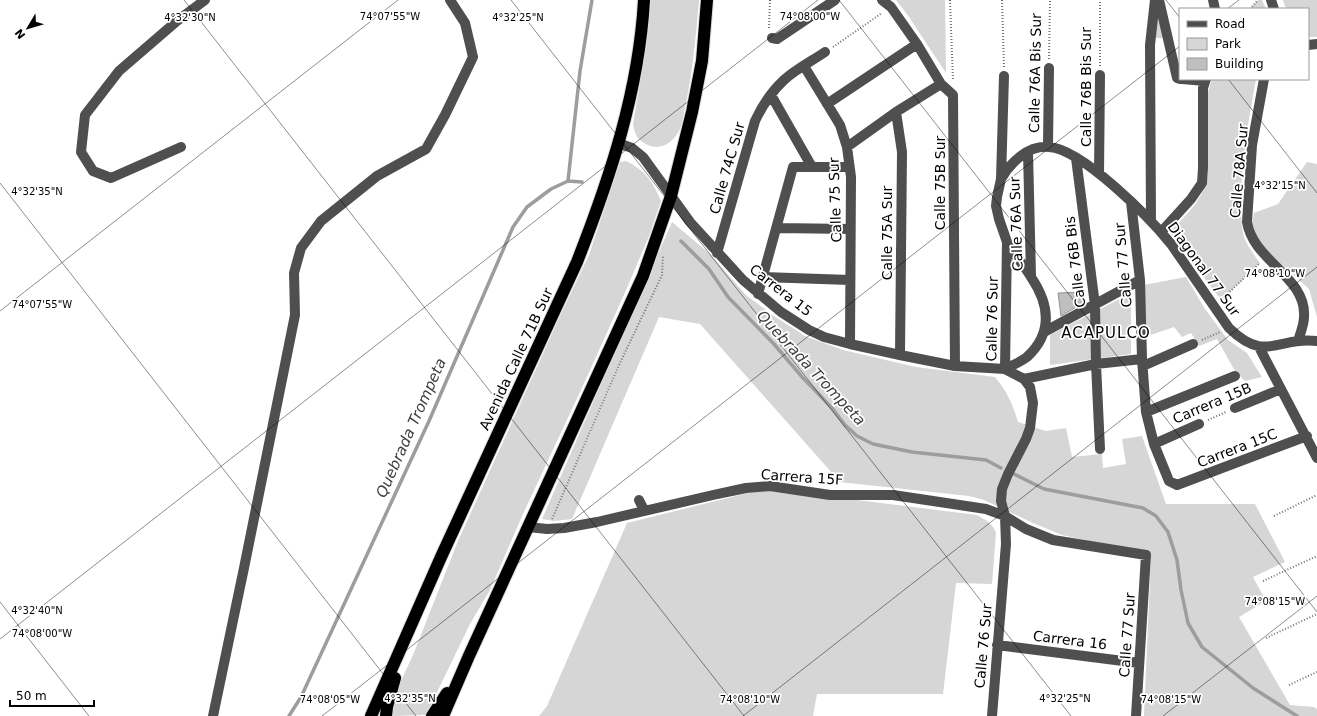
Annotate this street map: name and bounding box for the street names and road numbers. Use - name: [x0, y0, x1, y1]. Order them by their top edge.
- street label: Calle 76A Bis Sur: [1026, 13, 1044, 133]
- street label: Calle 76B Bis Sur: [1078, 27, 1094, 147]
- street label: Calle 74C Sur: [706, 120, 748, 216]
- street label: Calle 78A Sur: [1227, 123, 1251, 219]
- street label: Calle 75B Sur: [932, 135, 948, 230]
- street label: Calle 75 Sur: [826, 157, 844, 243]
- street label: Calle 76A Sur: [1006, 176, 1026, 272]
- street label: Calle 75A Sur: [879, 185, 895, 280]
- street label: Calle 76B Bis: [1061, 215, 1089, 309]
- street label: Diagonal 77 Sur: [1165, 219, 1244, 319]
- street label: Calle 77 Sur: [1111, 222, 1135, 308]
- street label: Carrera 15: [747, 261, 815, 319]
- street label: Calle 76 Sur: [983, 276, 1001, 362]
- street label: Avenida Calle 71B Sur: [476, 285, 556, 433]
- street label: Carrera 15B: [1170, 379, 1254, 427]
- street label: Carrera 15C: [1195, 425, 1279, 471]
- street label: Carrera 15F: [760, 466, 844, 488]
- street label: Calle 77 Sur: [1116, 592, 1138, 678]
- street label: Calle 76 Sur: [971, 603, 995, 689]
- street label: Carrera 16: [1032, 628, 1108, 652]

